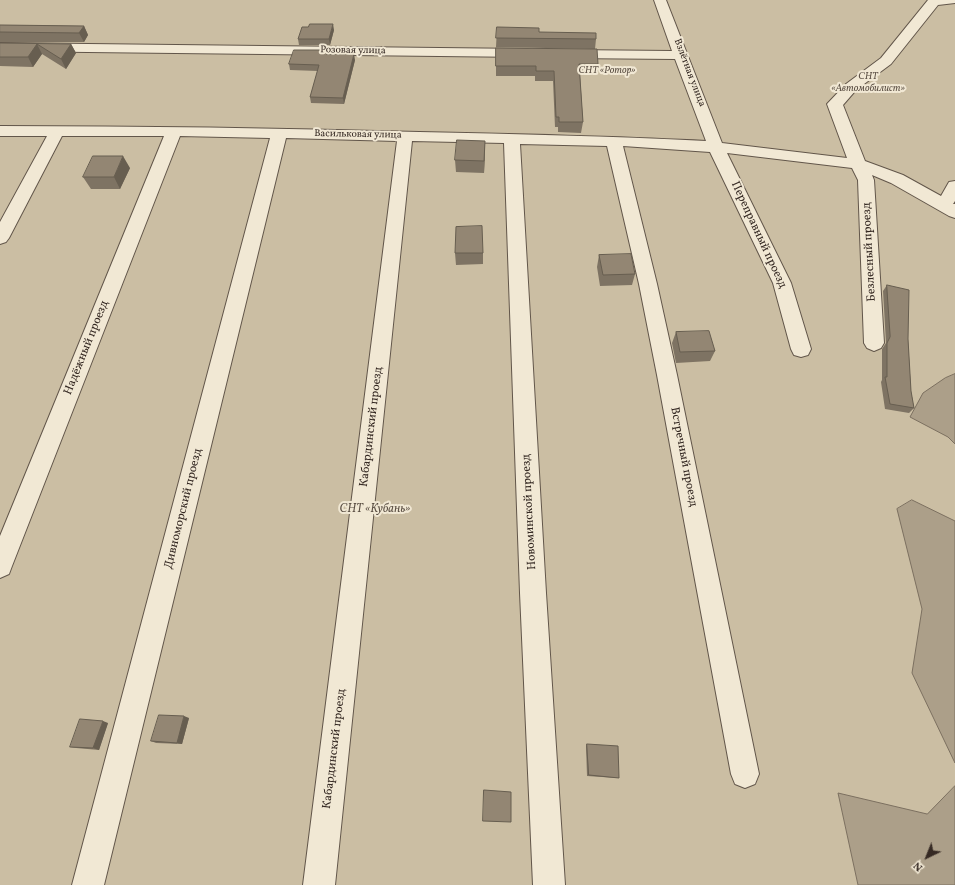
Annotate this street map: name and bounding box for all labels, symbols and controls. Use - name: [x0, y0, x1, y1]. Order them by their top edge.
- street label: Взлётная улица: [671, 37, 707, 109]
- street label: Розовая улица: [320, 44, 386, 58]
- park label: СНТ «Ротор»: [578, 65, 636, 77]
- park label: СНТ «Автомобилист»: [831, 71, 905, 94]
- street label: Васильковая улица: [314, 128, 402, 142]
- street label: Переправный проезд: [727, 179, 789, 291]
- street label: Безлесный проезд: [860, 202, 880, 302]
- street label: Надёжный проезд: [62, 299, 112, 397]
- street label: Кабардинский проезд: [357, 366, 387, 488]
- street label: Встречный проезд: [666, 406, 700, 508]
- street label: Дивноморский проезд: [162, 447, 206, 571]
- street label: Новоминской проезд: [520, 454, 540, 570]
- park label: СНТ «Кубань»: [340, 503, 410, 517]
- street label: Кабардинский проезд: [320, 688, 350, 810]
- north arrow: [907, 837, 947, 877]
- text: N: [910, 858, 927, 874]

